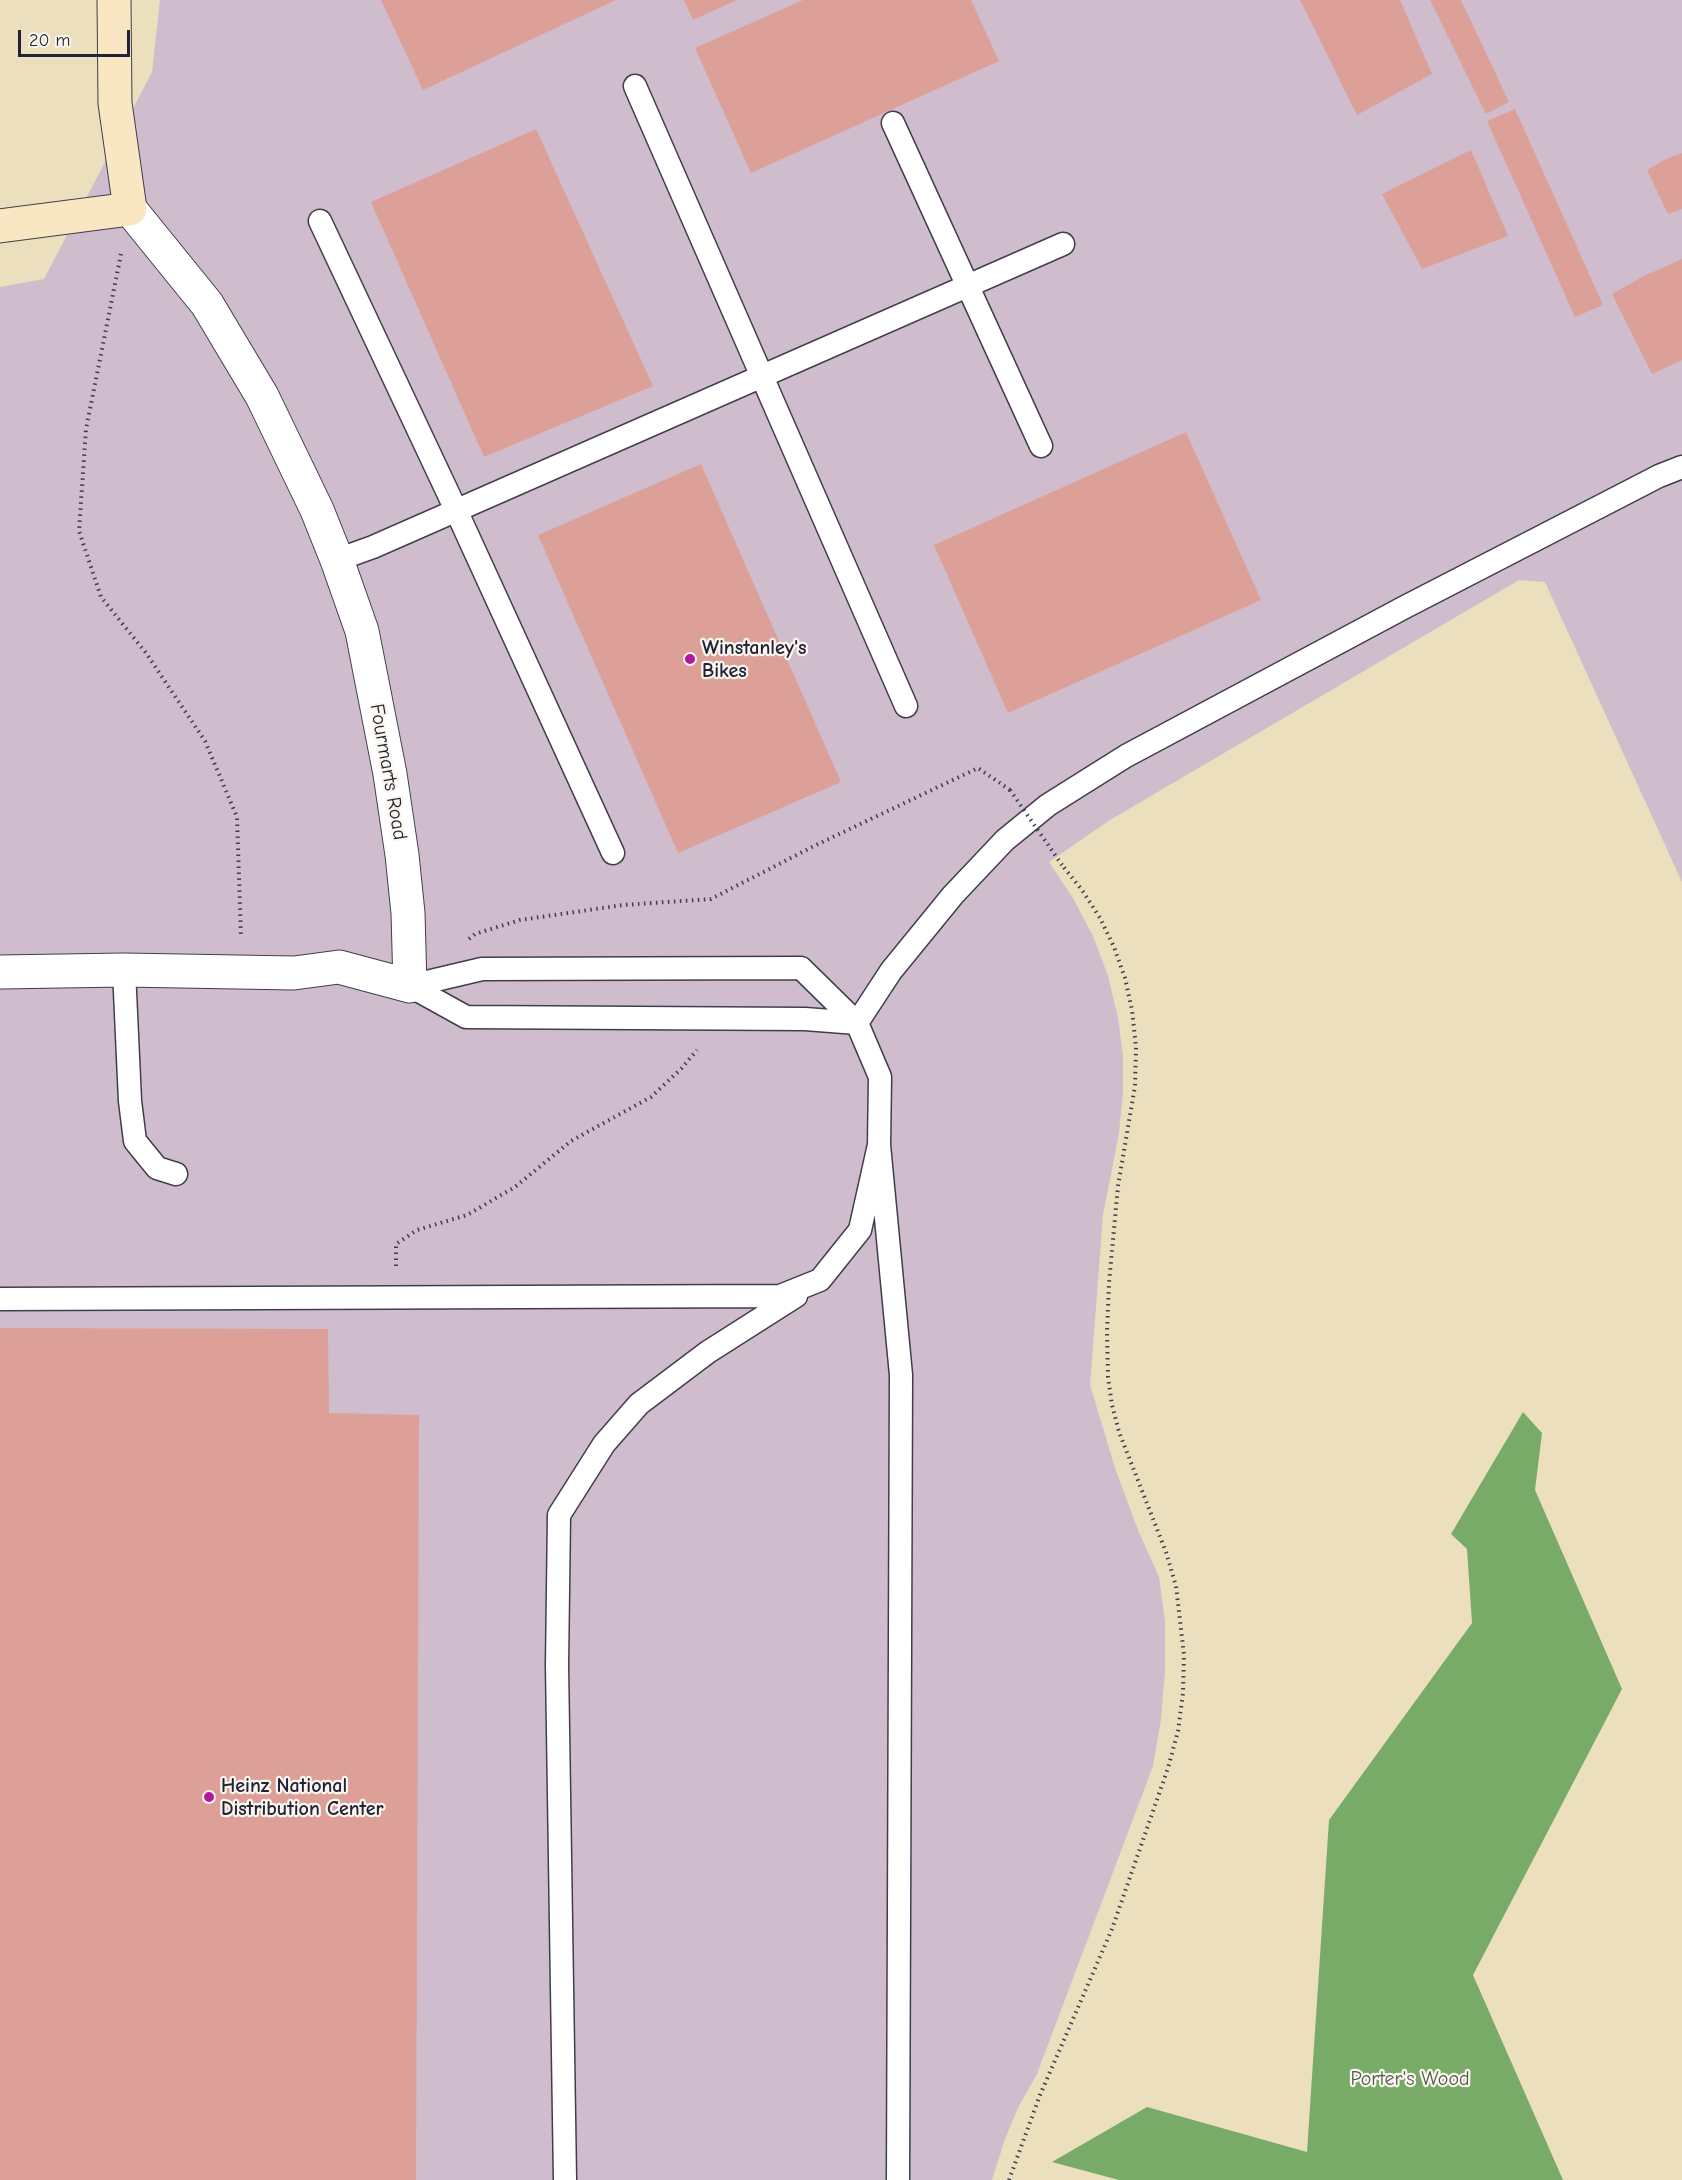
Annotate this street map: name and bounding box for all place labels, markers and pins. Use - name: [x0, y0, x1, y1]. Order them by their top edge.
- place label: Winstanley's Bikes: [702, 636, 807, 683]
- marker: Winstanley's Bikes: [683, 652, 697, 666]
- place label: Heinz National Distribution Center: [221, 1774, 384, 1821]
- marker: Heinz National Distribution Center: [202, 1790, 216, 1804]

